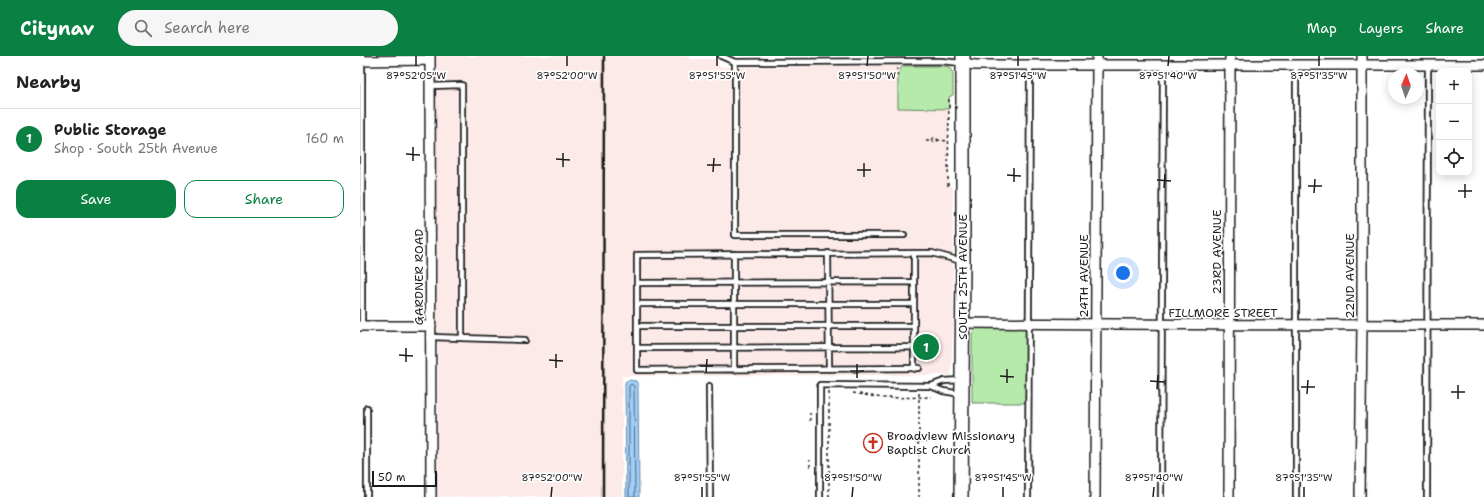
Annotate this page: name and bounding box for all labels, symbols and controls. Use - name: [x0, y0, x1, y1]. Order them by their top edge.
- search box: [118, 10, 398, 46]
- text: Citynav: [20, 16, 94, 41]
- icon: search: [132, 17, 154, 39]
- text: Search here: [164, 18, 250, 38]
- text: Map: [1307, 19, 1337, 37]
- text: Layers: [1359, 19, 1403, 37]
- text: Share: [1425, 19, 1464, 37]
- north arrow: [1388, 68, 1424, 104]
- map controls: [1436, 68, 1472, 176]
- button: +: [1436, 68, 1472, 104]
- text: 87°52'05"W: [386, 69, 446, 82]
- text: 87°52'00"W: [536, 69, 598, 82]
- text: 87°51'55"W: [689, 69, 746, 82]
- text: 87°51'50"W: [838, 69, 896, 82]
- text: 87°51'45"W: [989, 69, 1047, 82]
- text: 87°51'40"W: [1139, 69, 1198, 82]
- text: 87°51'35"W: [1290, 69, 1348, 82]
- text: Nearby: [16, 71, 81, 93]
- button: −: [1436, 104, 1472, 140]
- text: Public Storage: [54, 120, 167, 140]
- text: 1: [26, 130, 32, 147]
- text: 160 m: [306, 130, 344, 147]
- text: Shop · South 25th Avenue: [54, 140, 218, 157]
- button: locate: [1436, 140, 1472, 176]
- button: Save: [16, 180, 176, 218]
- button: Share: [184, 180, 344, 218]
- street label: 23RD AVENUE: [1209, 210, 1225, 294]
- street label: SOUTH 25TH AVENUE: [955, 214, 971, 340]
- street label: GARDNER ROAD: [411, 229, 427, 325]
- street label: 22ND AVENUE: [1342, 233, 1358, 319]
- street label: 24TH AVENUE: [1076, 234, 1092, 318]
- your location: [1113, 263, 1133, 283]
- street label: FILLMORE STREET: [1168, 305, 1278, 321]
- pin: 1: [913, 332, 939, 362]
- place label: Broadview Missionary Baptist Church: [887, 428, 1015, 458]
- church icon: Broadview Missionary Baptist Church: [862, 432, 884, 454]
- scale bar: [372, 469, 437, 488]
- text: 50 m: [378, 470, 406, 485]
- text: 87°52'00"W: [521, 471, 583, 484]
- text: 87°51'55"W: [674, 471, 731, 484]
- text: 87°51'50"W: [824, 471, 882, 484]
- text: 87°51'45"W: [974, 471, 1032, 484]
- text: 87°51'40"W: [1125, 471, 1184, 484]
- text: 87°51'35"W: [1275, 471, 1333, 484]

